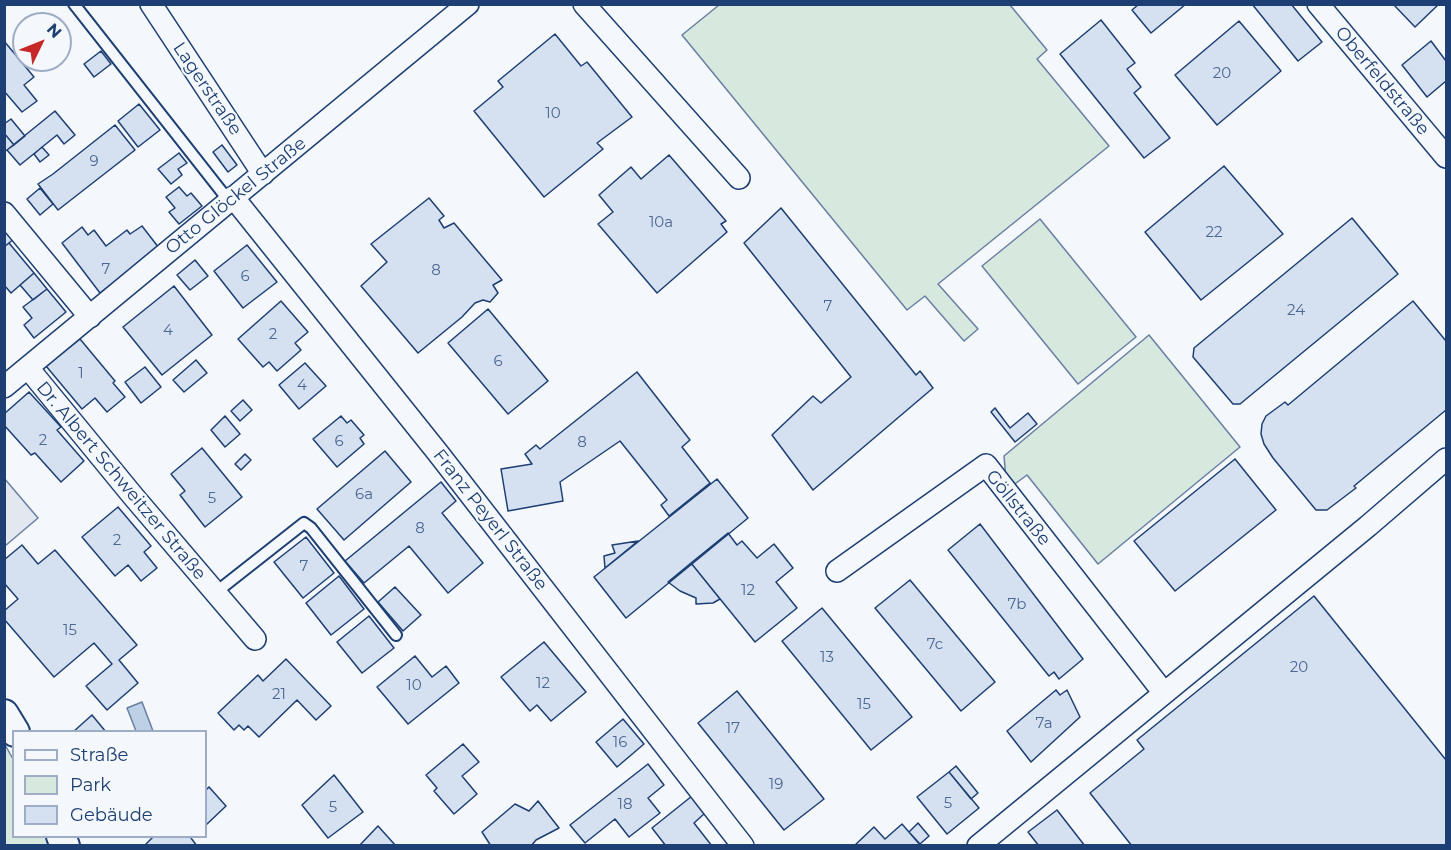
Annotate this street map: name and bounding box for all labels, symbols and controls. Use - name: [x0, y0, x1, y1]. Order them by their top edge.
- north arrow: [12, 12, 72, 72]
- text: N: [43, 20, 65, 42]
- street label: Oberfeldstraße: [1330, 22, 1434, 140]
- street label: Lagerstraße: [168, 38, 246, 140]
- house number: 20: [1213, 65, 1231, 83]
- house number: 10: [545, 105, 561, 123]
- street label: Otto Glöckel Straße: [161, 133, 311, 259]
- house number: 9: [89, 153, 99, 171]
- house number: 10a: [649, 214, 673, 232]
- house number: 22: [1205, 224, 1223, 242]
- house number: 7: [102, 261, 110, 279]
- house number: 8: [431, 262, 441, 280]
- house number: 6: [240, 268, 250, 286]
- house number: 7: [824, 298, 832, 316]
- house number: 24: [1287, 302, 1305, 320]
- house number: 4: [163, 322, 173, 340]
- house number: 2: [269, 326, 277, 344]
- house number: 6: [493, 353, 503, 371]
- house number: 1: [78, 365, 84, 383]
- street label: Dr. Albert Schweitzer Straße: [32, 377, 210, 585]
- house number: 4: [297, 377, 307, 395]
- house number: 2: [39, 432, 47, 450]
- house number: 6: [334, 433, 344, 451]
- house number: 8: [577, 434, 587, 452]
- street label: Franz Peyerl Straße: [428, 445, 552, 595]
- street label: Göllstraße: [981, 466, 1055, 550]
- house number: 6a: [355, 486, 373, 504]
- house number: 5: [208, 490, 216, 508]
- house number: 8: [415, 520, 425, 538]
- house number: 2: [113, 532, 121, 550]
- house number: 7: [300, 558, 308, 576]
- house number: 12: [741, 582, 755, 600]
- house number: 7b: [1007, 596, 1027, 614]
- house number: 15: [63, 622, 77, 640]
- house number: 7c: [927, 636, 943, 654]
- house number: 13: [820, 649, 834, 667]
- house number: 20: [1290, 659, 1308, 677]
- house number: 12: [536, 675, 550, 693]
- house number: 10: [406, 677, 422, 695]
- house number: 21: [272, 686, 286, 704]
- house number: 15: [857, 696, 871, 714]
- house number: 7a: [1035, 715, 1053, 733]
- house number: 17: [726, 720, 740, 738]
- legend: [12, 730, 207, 838]
- house number: 16: [613, 734, 627, 752]
- text: Straße: [70, 744, 128, 766]
- text: Park: [70, 774, 111, 796]
- house number: 19: [769, 776, 783, 794]
- house number: 5: [944, 795, 952, 813]
- house number: 18: [618, 796, 632, 814]
- house number: 5: [329, 799, 337, 817]
- text: Gebäude: [70, 804, 153, 826]

